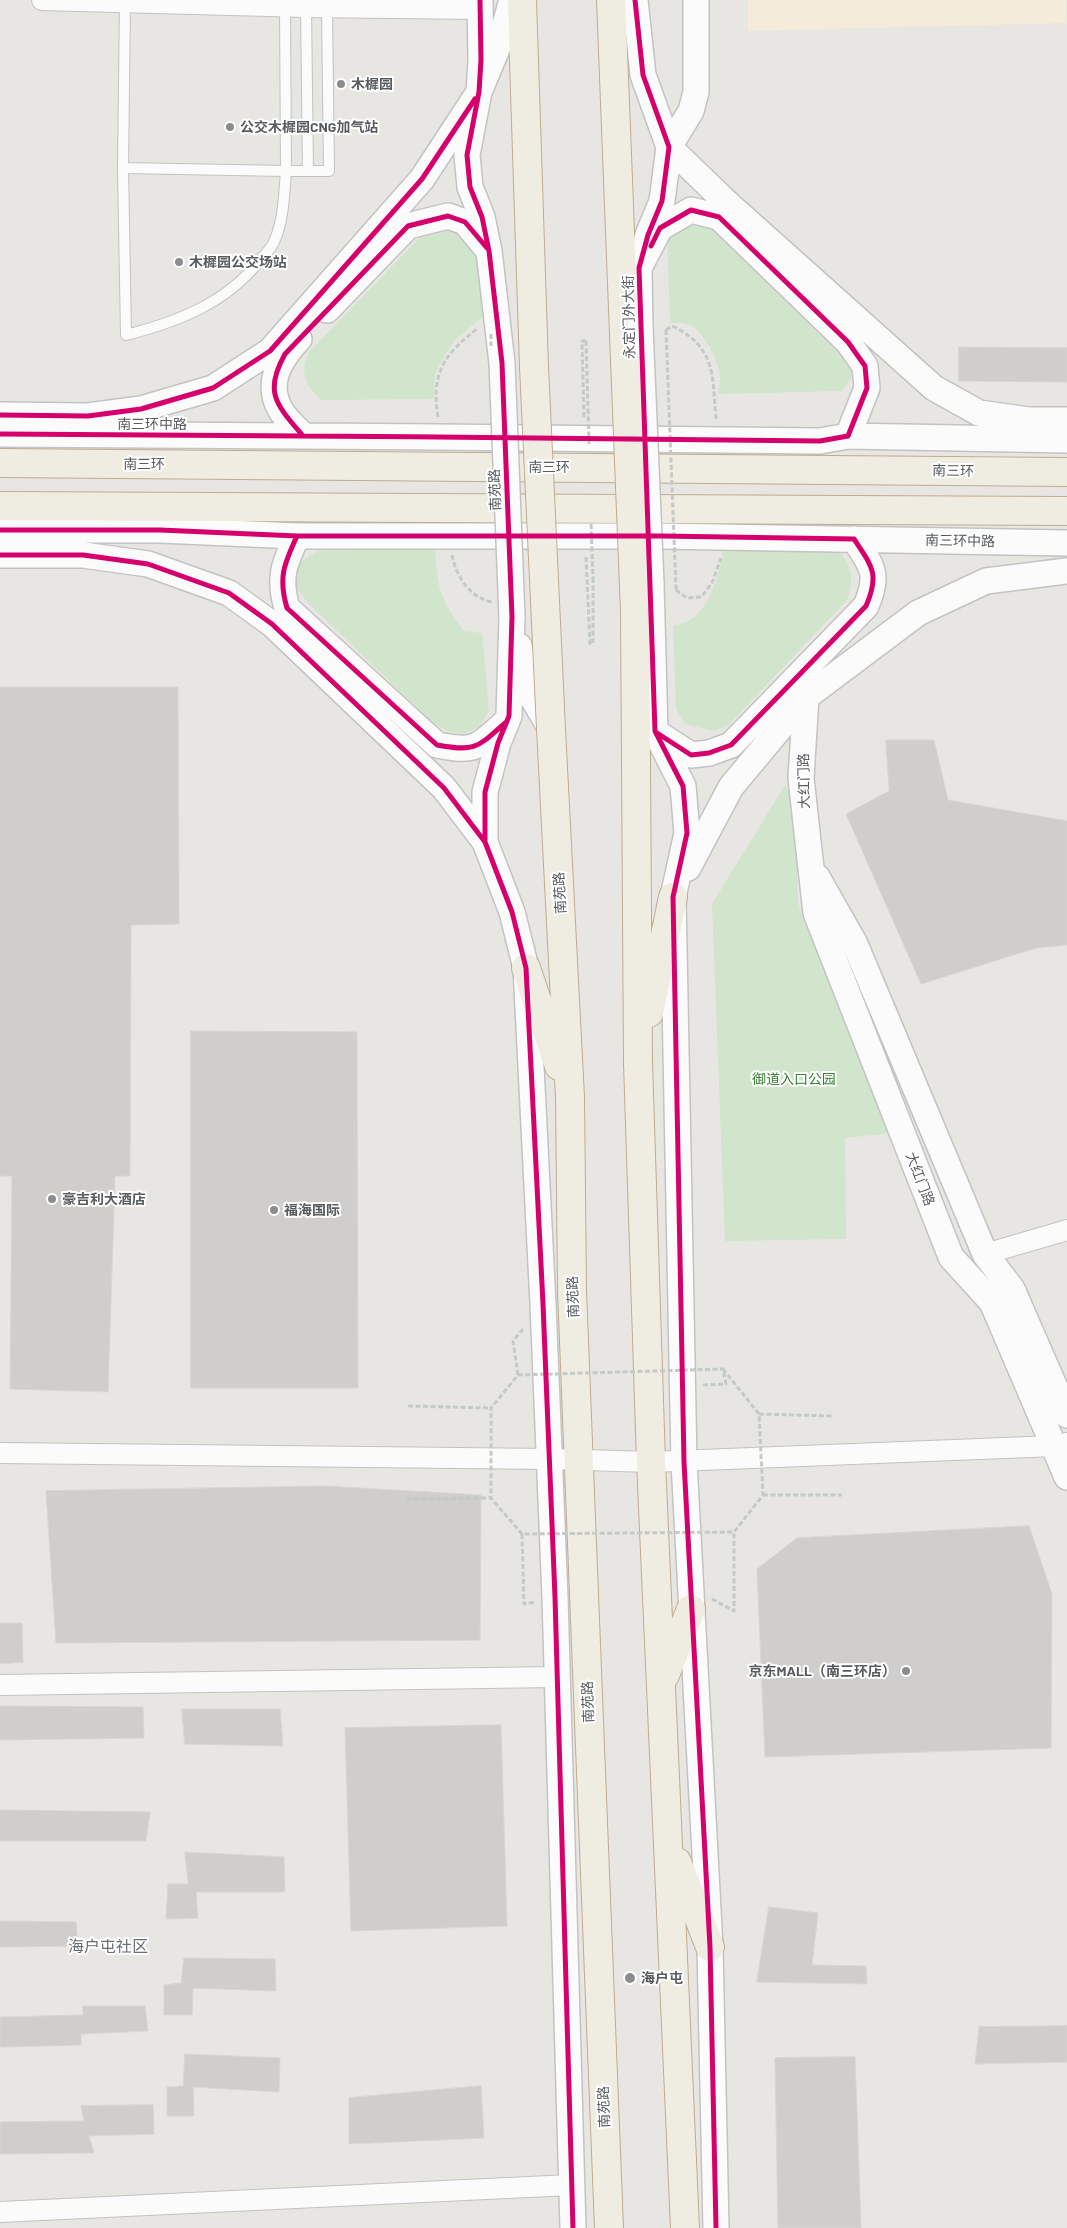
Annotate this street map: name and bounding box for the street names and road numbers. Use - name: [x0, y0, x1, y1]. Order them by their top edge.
- street label: 永定门外大街: [620, 275, 638, 359]
- street label: 南三环中路: [117, 416, 187, 432]
- street label: 南三环: [123, 456, 165, 472]
- street label: 南三环: [528, 459, 570, 475]
- street label: 南三环: [932, 462, 974, 480]
- street label: 南苑路: [486, 469, 504, 511]
- street label: 南三环中路: [925, 532, 995, 550]
- street label: 大红门路: [795, 753, 813, 809]
- street label: 南苑路: [551, 872, 569, 914]
- street label: 大红门路: [902, 1150, 938, 1208]
- street label: 南苑路: [564, 1276, 582, 1318]
- street label: 南苑路: [579, 1681, 597, 1723]
- street label: 南苑路: [595, 2086, 613, 2128]

